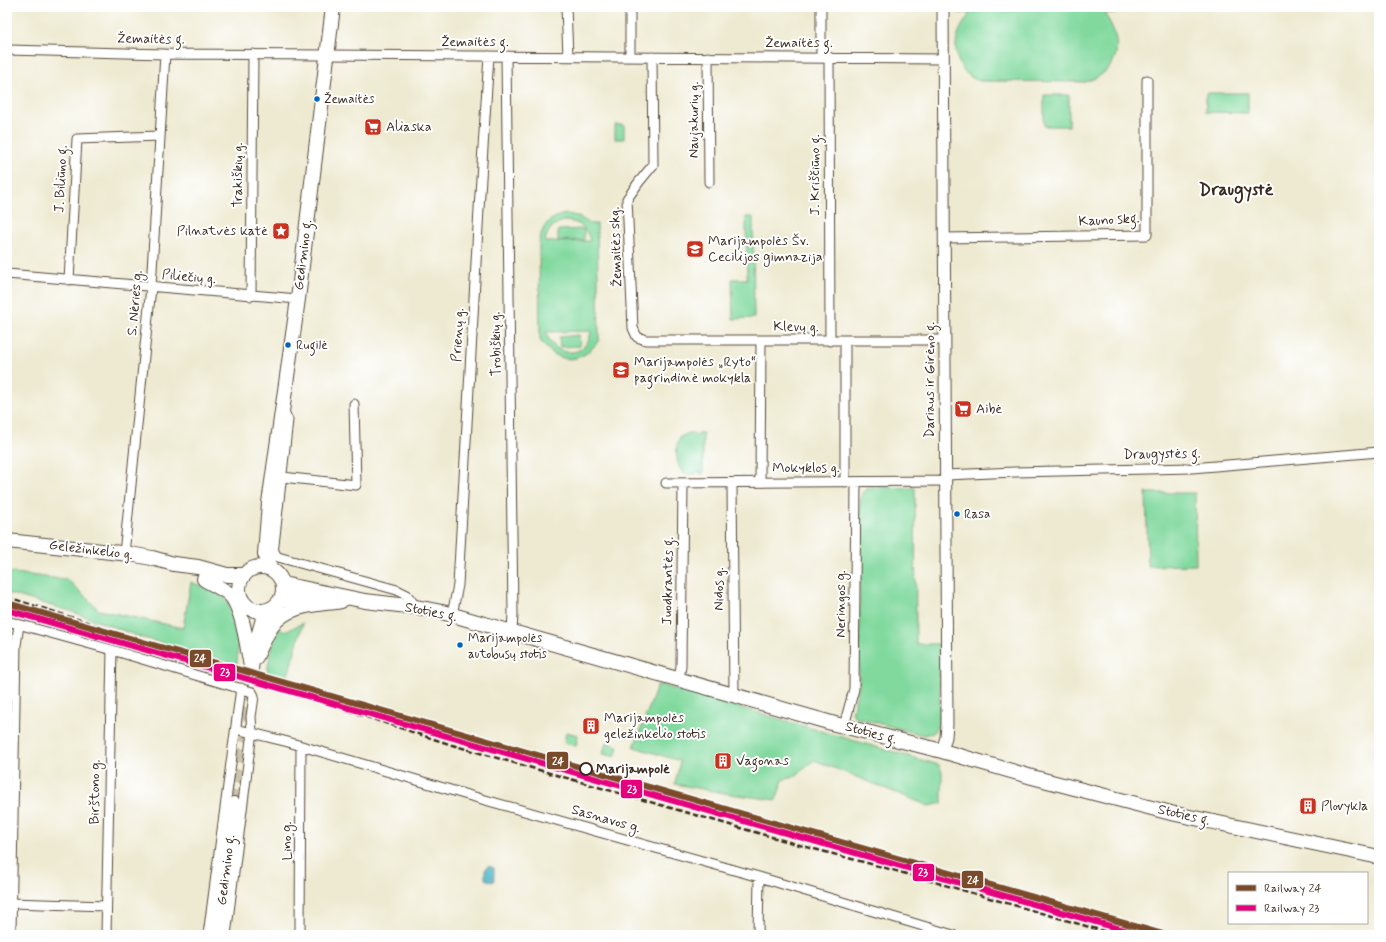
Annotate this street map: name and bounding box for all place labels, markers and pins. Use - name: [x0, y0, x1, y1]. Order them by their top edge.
- place label: Žemaitės: [324, 91, 375, 108]
- marker: Žemaitės: [312, 94, 322, 104]
- supermarket icon: Aliaska: [363, 117, 383, 137]
- place label: Aliaska: [386, 118, 432, 136]
- place icon: Pilnatvės katė: [271, 221, 291, 241]
- place label: Pilnatvės katė: [177, 222, 268, 240]
- place label: Marijampolės Šv. Cecilijos gimnazija: [708, 232, 823, 267]
- school or university icon: Marijampolės Šv. Cecilijos gimnazija: [685, 239, 705, 259]
- place label: Rugilė: [296, 337, 328, 356]
- marker: Rugilė: [283, 340, 293, 350]
- place label: Marijampolės „Ryto“ pagrindinė mokykla: [634, 353, 756, 389]
- school or university icon: Marijampolės „Ryto“ pagrindinė mokykla: [611, 360, 631, 380]
- supermarket icon: Aibė: [953, 399, 973, 419]
- place label: Aibė: [976, 400, 1002, 418]
- place label: Rasa: [964, 506, 990, 523]
- marker: Rasa: [952, 509, 962, 519]
- place label: Marijampolės autobusų stotis: [468, 630, 547, 663]
- marker: Marijampolės autobusų stotis: [455, 640, 465, 650]
- place label: Marijampolės geležinkelio stotis: [604, 709, 706, 743]
- building icon: Marijampolės geležinkelio stotis: [581, 716, 601, 736]
- building icon: Vagonas: [713, 751, 733, 771]
- place label: Vagonas: [736, 752, 789, 772]
- place label: Marijampolė: [596, 760, 670, 779]
- marker: Marijampolė: [579, 762, 593, 776]
- building icon: Plovykla: [1298, 796, 1318, 816]
- place label: Plovykla: [1321, 797, 1368, 815]

